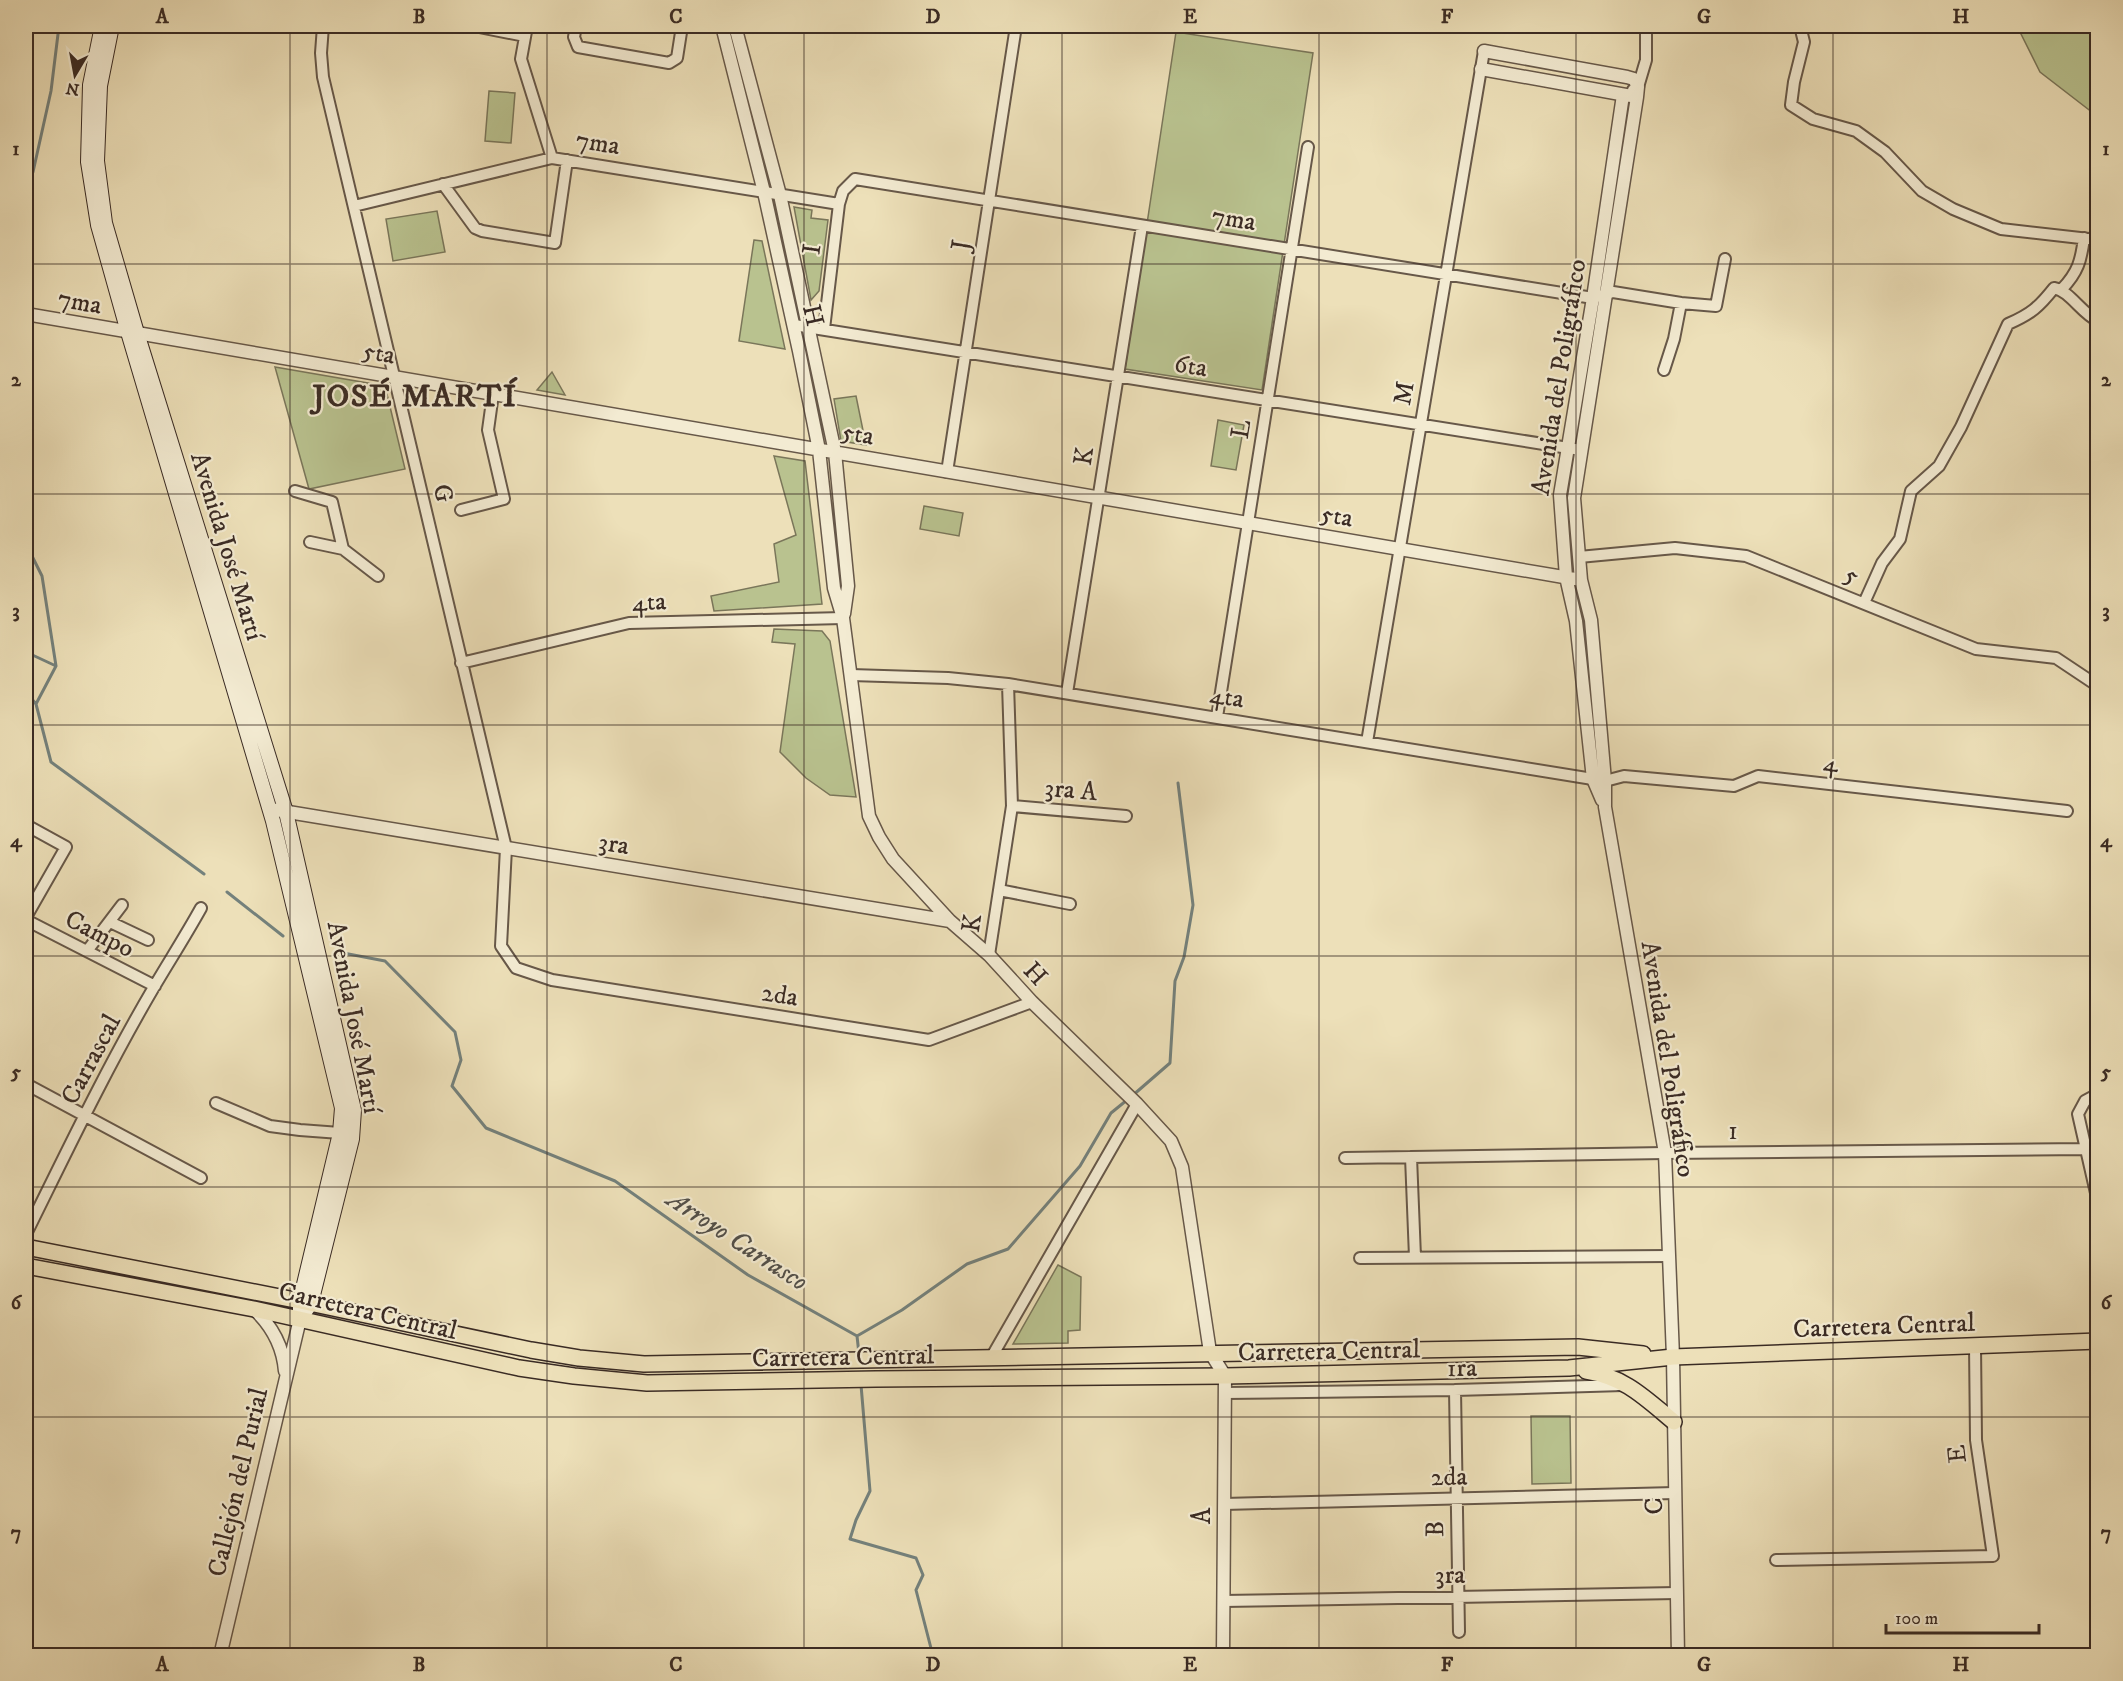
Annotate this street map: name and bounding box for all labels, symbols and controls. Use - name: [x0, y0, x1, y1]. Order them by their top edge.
- text: A: [155, 5, 170, 30]
- text: B: [413, 5, 425, 30]
- text: C: [669, 5, 683, 30]
- text: D: [926, 5, 941, 30]
- text: E: [1183, 5, 1197, 30]
- text: F: [1441, 5, 1454, 30]
- text: G: [1697, 5, 1711, 30]
- text: H: [1953, 5, 1970, 30]
- north arrow: [45, 45, 105, 105]
- text: N: [64, 78, 81, 100]
- street label: 7ma: [573, 124, 622, 163]
- text: 1: [12, 137, 20, 162]
- text: 1: [2102, 137, 2110, 162]
- street label: 7ma: [1209, 200, 1258, 239]
- street label: J: [944, 237, 979, 255]
- street label: I: [795, 242, 830, 257]
- street label: Avenida del Poligráfico: [1525, 257, 1594, 498]
- street label: 7ma: [55, 282, 104, 323]
- street label: H: [794, 301, 831, 330]
- street label: 5ta: [360, 334, 398, 373]
- street label: 6ta: [1172, 348, 1210, 385]
- text: 2: [11, 368, 22, 393]
- text: 2: [2101, 368, 2112, 393]
- district label: JOSÉ MARTÍ: [310, 376, 518, 417]
- street label: M: [1386, 379, 1423, 408]
- street label: 5ta: [839, 415, 877, 454]
- street label: L: [1224, 417, 1259, 441]
- street label: K: [1067, 444, 1102, 468]
- street label: Avenida José Martí: [182, 448, 271, 646]
- street label: G: [424, 481, 461, 506]
- street label: 5ta: [1318, 497, 1356, 536]
- street label: 5: [1839, 558, 1864, 593]
- street label: 4ta: [631, 585, 667, 620]
- text: 3: [12, 599, 20, 624]
- text: 3: [2102, 599, 2110, 624]
- street label: 4ta: [1207, 678, 1246, 716]
- street label: 4: [1822, 746, 1841, 781]
- street label: 3ra A: [1043, 772, 1099, 809]
- street label: 3ra: [596, 826, 631, 863]
- text: 4: [10, 829, 23, 854]
- text: 4: [2100, 829, 2113, 854]
- street label: Campo: [59, 903, 140, 966]
- street label: K: [955, 911, 990, 935]
- street label: Avenida José Martí: [319, 918, 389, 1117]
- street label: Avenida del Poligráfico: [1633, 939, 1702, 1180]
- street label: H: [1015, 955, 1054, 993]
- street label: 2da: [759, 976, 801, 1015]
- street label: Carrascal: [54, 1009, 129, 1110]
- text: 5: [10, 1060, 21, 1085]
- text: 5: [2100, 1060, 2111, 1085]
- street label: 1: [1728, 1115, 1738, 1148]
- water label: Arroyo Carrasco: [658, 1181, 814, 1299]
- street label: Carretera Central: [275, 1275, 460, 1348]
- text: 6: [11, 1291, 23, 1316]
- text: 6: [2101, 1291, 2113, 1316]
- street label: Carretera Central: [1792, 1307, 1976, 1346]
- street label: Carretera Central: [1238, 1333, 1421, 1370]
- street label: Carretera Central: [752, 1339, 935, 1376]
- street label: 1ra: [1447, 1352, 1477, 1385]
- street label: Callejón del Purial: [201, 1385, 276, 1580]
- street label: E: [1940, 1443, 1975, 1465]
- street label: 2da: [1430, 1461, 1468, 1494]
- street label: C: [1638, 1497, 1671, 1515]
- street label: A: [1186, 1507, 1219, 1524]
- street label: B: [1419, 1520, 1452, 1537]
- text: 7: [11, 1521, 21, 1546]
- text: 7: [2101, 1521, 2111, 1546]
- street label: 3ra: [1435, 1559, 1466, 1592]
- scale bar: [1886, 1597, 2039, 1635]
- text: 100 m: [1895, 1608, 1938, 1630]
- text: A: [155, 1653, 170, 1678]
- text: B: [413, 1653, 425, 1678]
- text: C: [669, 1653, 683, 1678]
- text: D: [926, 1653, 941, 1678]
- text: E: [1183, 1653, 1197, 1678]
- text: F: [1441, 1653, 1454, 1678]
- text: G: [1697, 1653, 1711, 1678]
- text: H: [1953, 1653, 1970, 1678]

